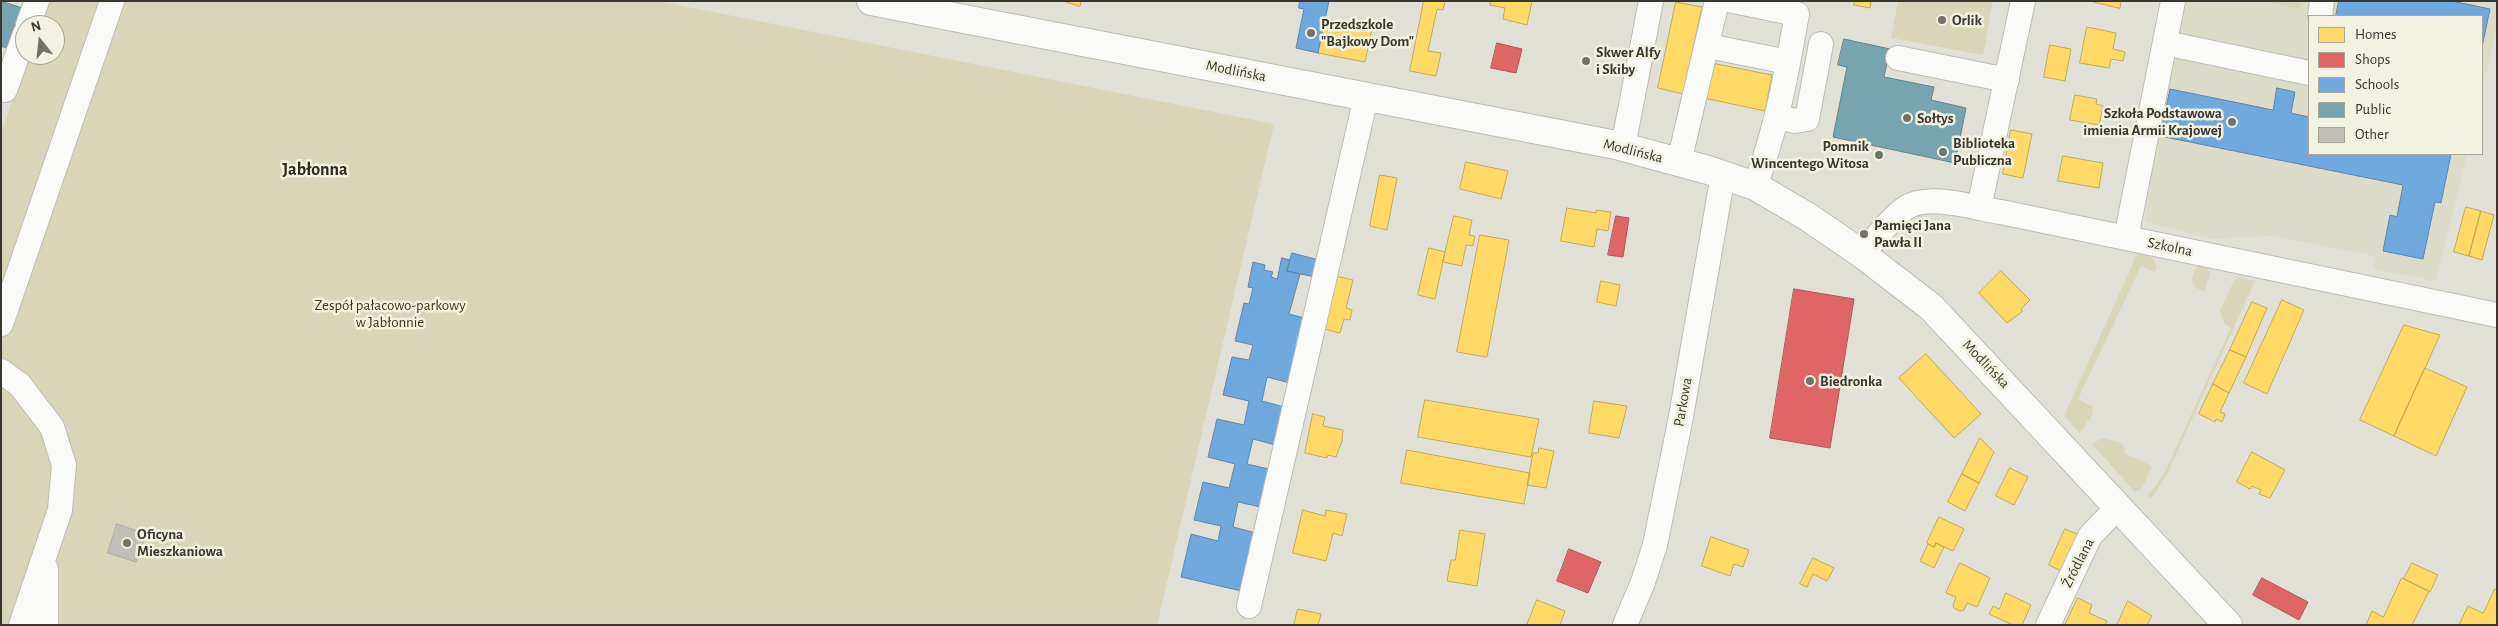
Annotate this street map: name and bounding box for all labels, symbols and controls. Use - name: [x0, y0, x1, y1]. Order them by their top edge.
- place label: Orlik: [1952, 11, 1982, 29]
- marker: Orlik: [1936, 14, 1948, 26]
- north arrow: [15, 15, 65, 65]
- place label: Przedszkole "Bajkowy Dom": [1321, 15, 1414, 50]
- legend: [2308, 15, 2483, 155]
- text: N: [30, 18, 43, 35]
- marker: Przedszkole "Bajkowy Dom": [1305, 27, 1317, 39]
- text: Homes: [2355, 27, 2397, 42]
- place label: Skwer Alfy i Skiby: [1596, 43, 1661, 78]
- text: Shops: [2355, 52, 2390, 67]
- marker: Skwer Alfy i Skiby: [1580, 55, 1592, 67]
- street label: Modlińska: [1204, 56, 1268, 86]
- text: Schools: [2355, 77, 2399, 92]
- text: Public: [2355, 102, 2391, 117]
- place label: Szkoła Podstawowa imienia Armii Krajowej: [2083, 104, 2222, 139]
- place label: Sołtys: [1917, 109, 1953, 127]
- marker: Sołtys: [1901, 112, 1913, 124]
- marker: Szkoła Podstawowa imienia Armii Krajowej: [2226, 116, 2238, 128]
- text: Other: [2355, 127, 2389, 142]
- place label: Biblioteka Publiczna: [1953, 134, 2015, 169]
- street label: Modlińska: [1601, 135, 1665, 167]
- place label: Pomnik Wincentego Witosa: [1751, 137, 1869, 172]
- marker: Biblioteka Publiczna: [1937, 146, 1949, 158]
- marker: Pomnik Wincentego Witosa: [1873, 149, 1885, 161]
- district label: Jabłonna: [282, 159, 348, 181]
- place label: Pamięci Jana Pawła II: [1874, 216, 1951, 251]
- marker: Pamięci Jana Pawła II: [1858, 228, 1870, 240]
- street label: Szkolna: [2146, 233, 2194, 261]
- park label: Zespół pałacowo-parkowy w Jabłonnie: [314, 296, 466, 331]
- street label: Modlińska: [1958, 336, 2014, 392]
- place label: Biedronka: [1820, 372, 1882, 390]
- marker: Biedronka: [1804, 375, 1816, 387]
- street label: Parkowa: [1670, 376, 1696, 428]
- place label: Oficyna Mieszkaniowa: [137, 525, 223, 560]
- street label: Źródlana: [2058, 535, 2098, 591]
- marker: Oficyna Mieszkaniowa: [121, 537, 133, 549]

